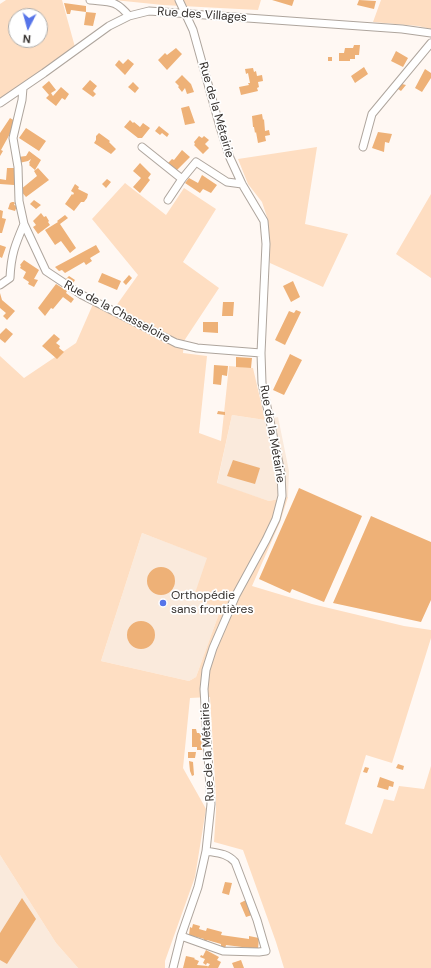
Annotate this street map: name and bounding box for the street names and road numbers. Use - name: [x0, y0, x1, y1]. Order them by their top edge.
- street label: Rue des Villages: [157, 5, 247, 25]
- street label: Rue de la Métairie: [195, 60, 237, 160]
- street label: Rue de la Chasseloire: [61, 278, 173, 346]
- street label: Rue de la Métairie: [256, 384, 288, 484]
- street label: Rue de la Métairie: [198, 702, 218, 802]

